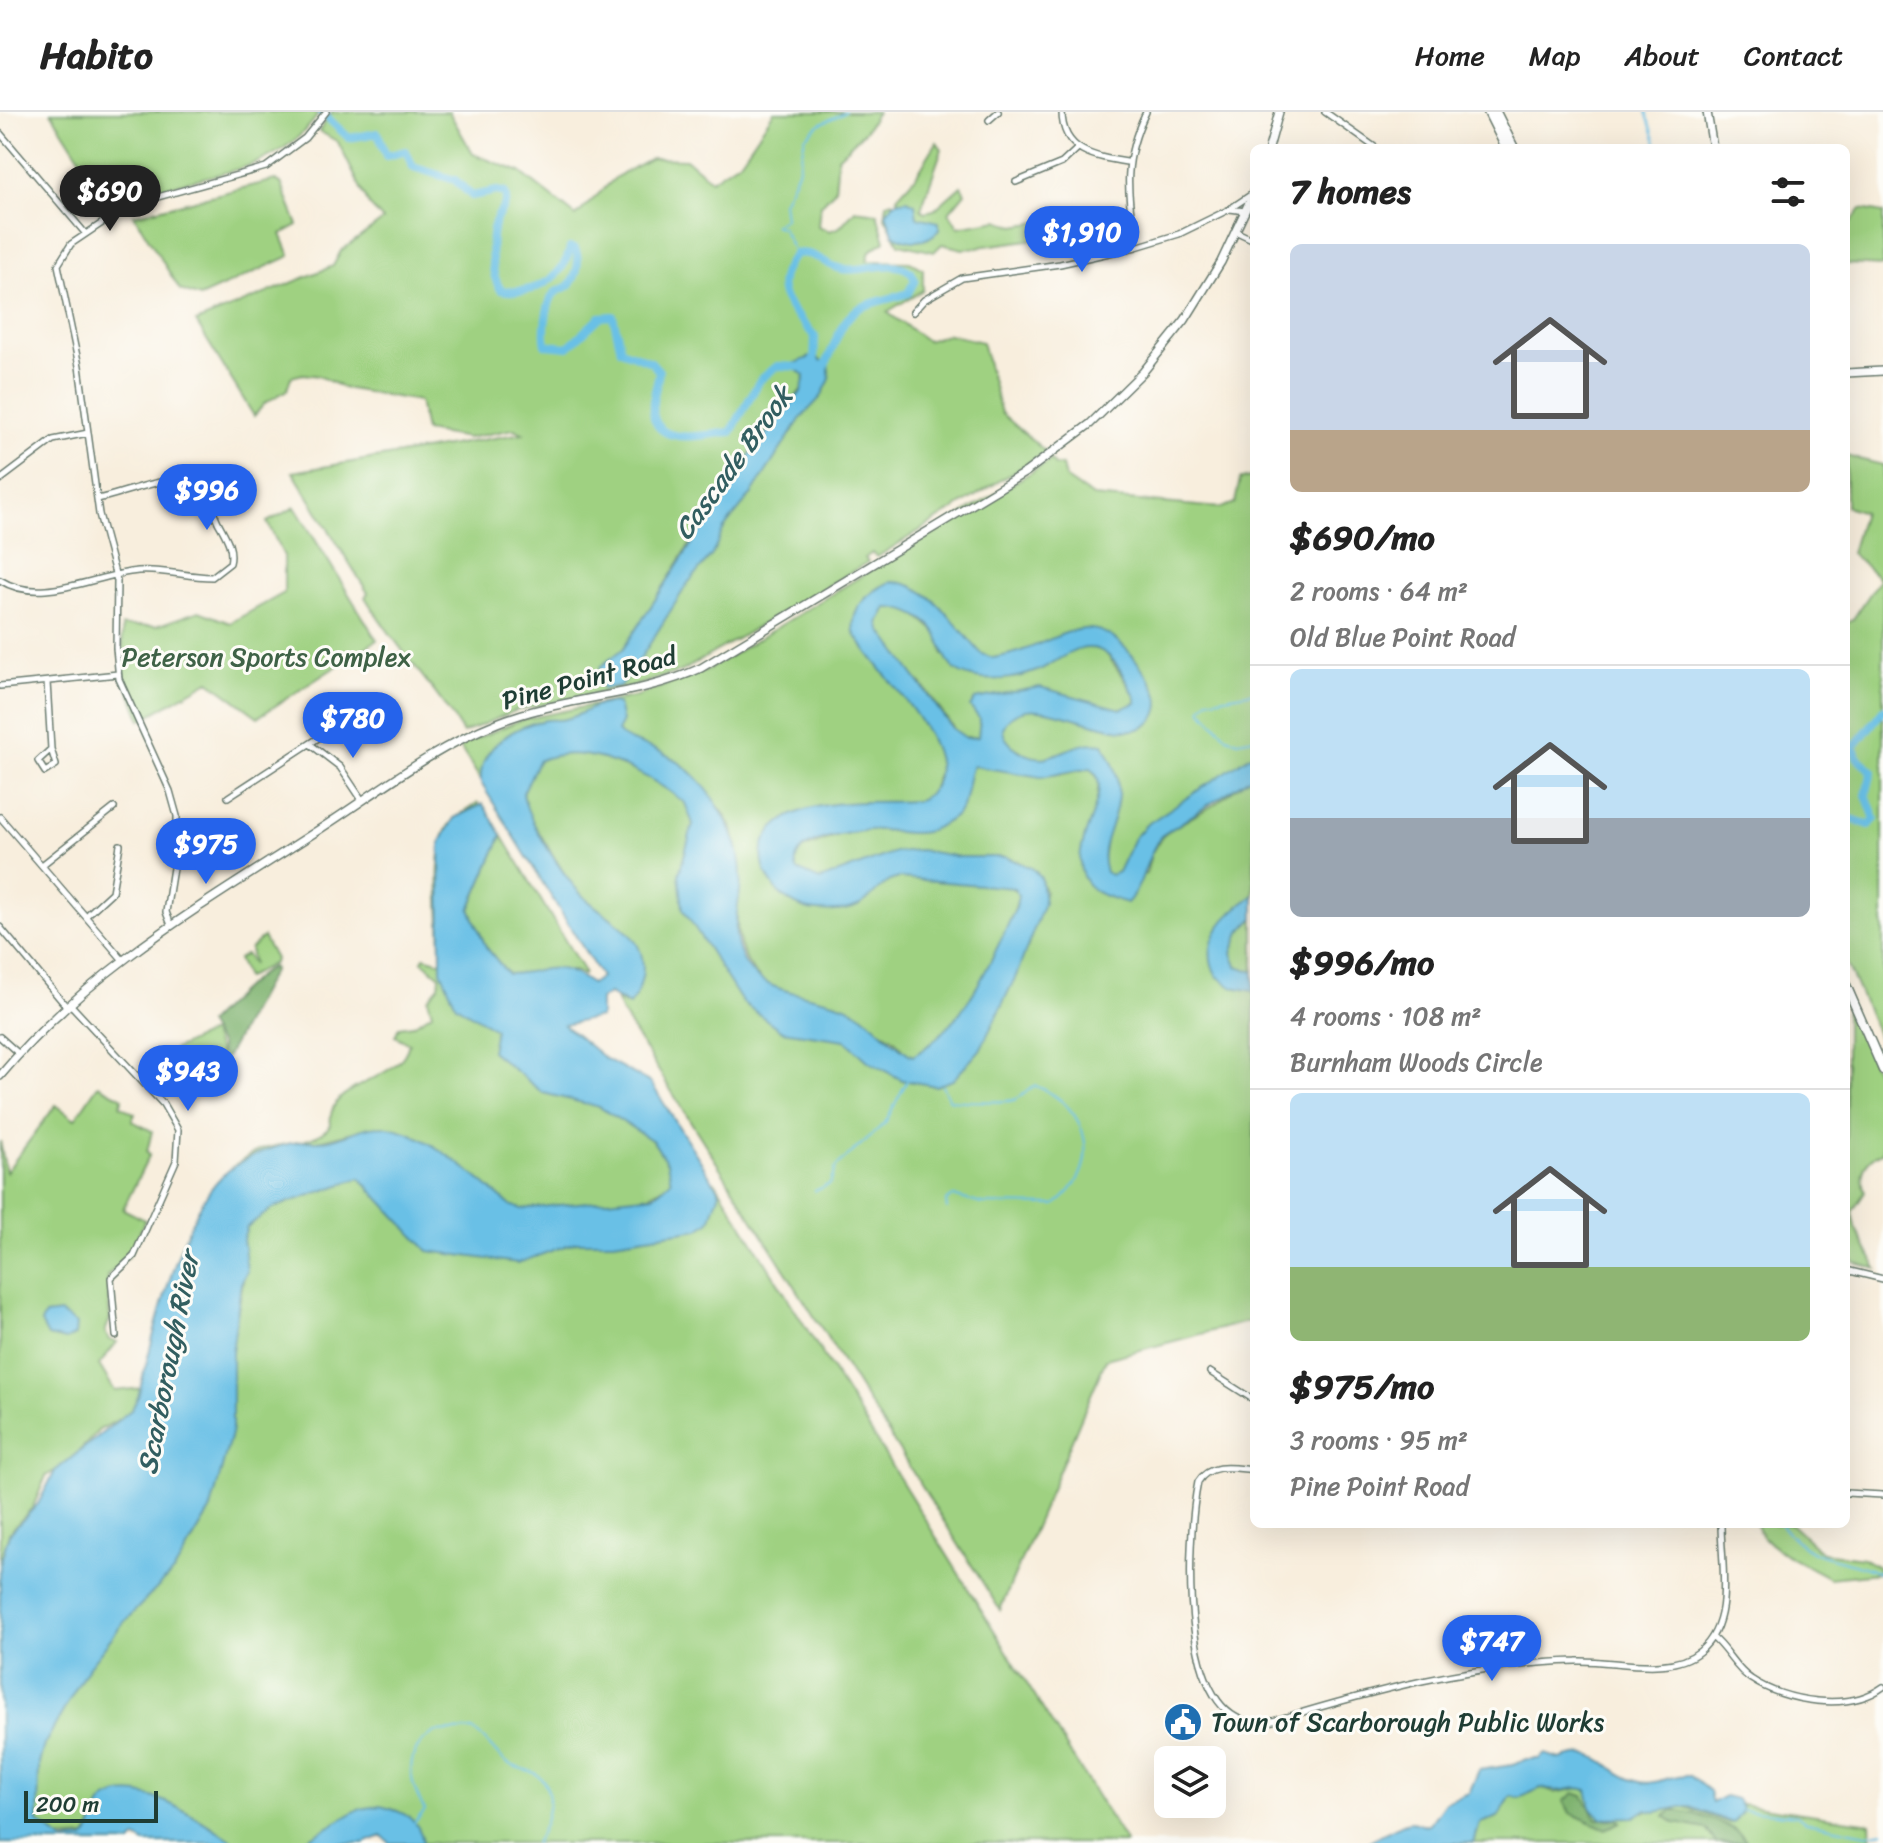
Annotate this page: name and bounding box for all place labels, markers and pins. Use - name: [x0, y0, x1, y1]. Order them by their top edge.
- pin: $690: [63, 165, 157, 233]
- pin: $1,910: [1017, 206, 1147, 274]
- pin: $996: [160, 464, 254, 532]
- pin: $780: [306, 692, 400, 760]
- pin: $975: [159, 818, 253, 886]
- pin: $943: [141, 1045, 235, 1113]
- pin: $747: [1445, 1615, 1539, 1683]
- place label: Town of Scarborough Public Works: [1211, 1699, 1604, 1745]
- public building icon: Town of Scarborough Public Works: [1162, 1701, 1204, 1743]

